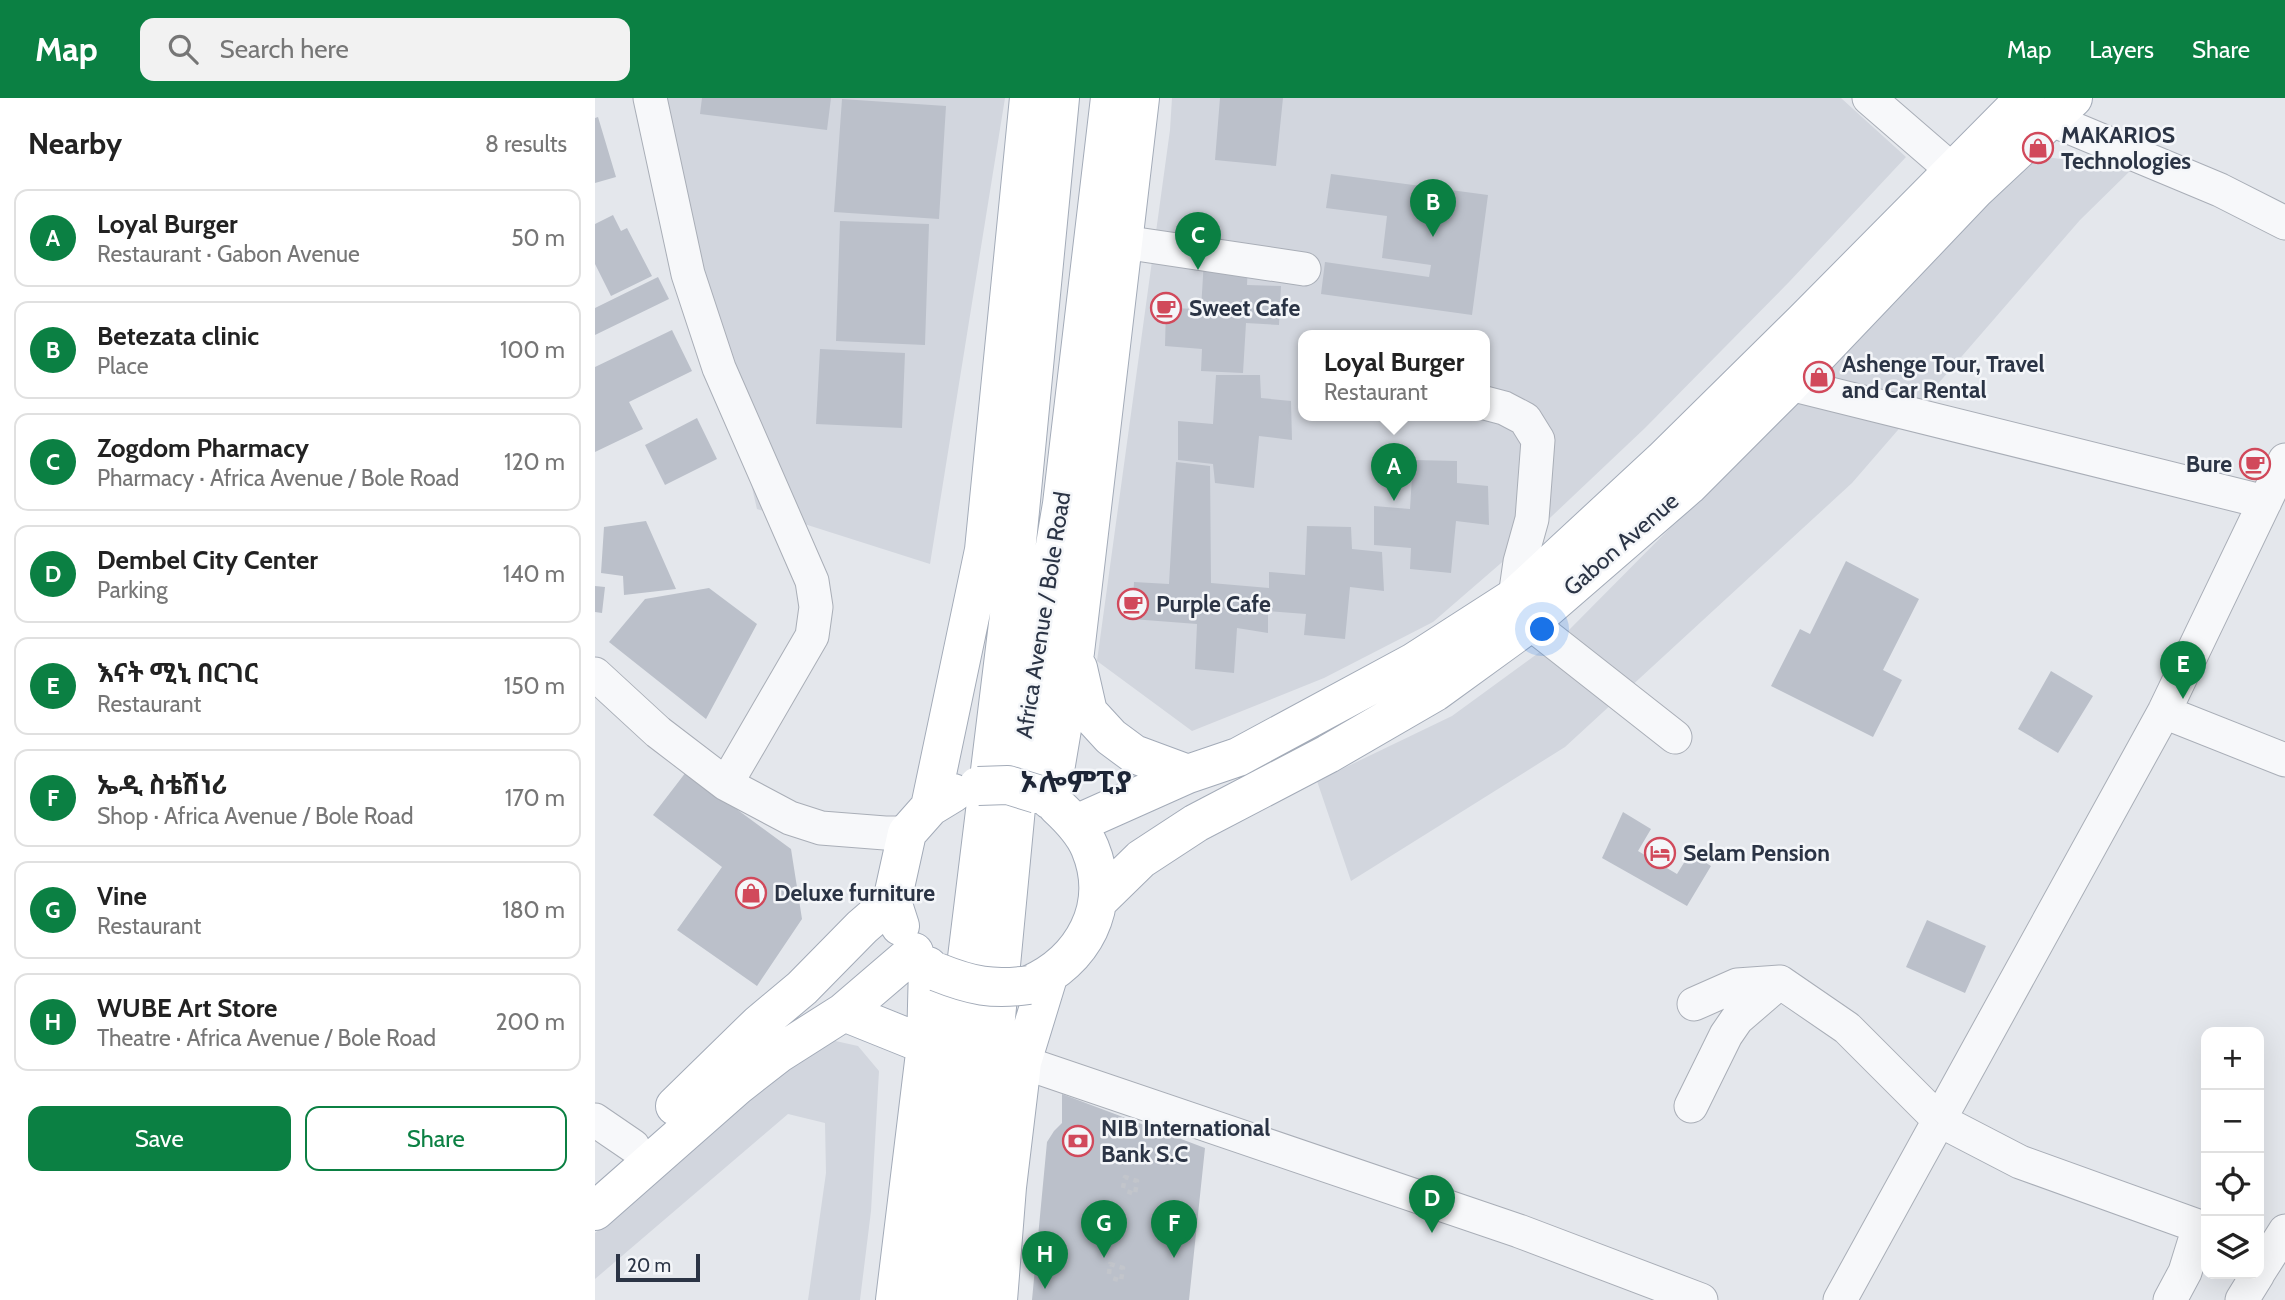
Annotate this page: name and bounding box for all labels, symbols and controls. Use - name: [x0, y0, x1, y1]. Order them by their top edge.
- search box: [140, 18, 630, 81]
- text: Map: [35, 29, 98, 69]
- icon: search: [164, 30, 202, 68]
- text: Search here: [220, 33, 349, 65]
- text: Map: [2007, 35, 2051, 64]
- text: Layers: [2089, 35, 2154, 64]
- text: Share: [2192, 35, 2250, 64]
- place label: MAKARIOS Technologies: [2061, 121, 2191, 175]
- text: Nearby: [28, 125, 122, 162]
- text: 8 results: [485, 130, 567, 158]
- shop icon: MAKARIOS Technologies: [2021, 131, 2055, 165]
- pin: B: [1410, 179, 1456, 237]
- text: Loyal Burger: [97, 208, 238, 240]
- pin: C: [1175, 212, 1221, 270]
- text: A: [46, 224, 60, 252]
- text: 50 m: [511, 224, 565, 252]
- text: Restaurant · Gabon Avenue: [97, 240, 360, 268]
- cafe icon: Sweet Cafe: [1149, 291, 1183, 325]
- place label: Sweet Cafe: [1189, 294, 1300, 322]
- text: Betezata clinic: [97, 320, 259, 352]
- popup: [1298, 330, 1490, 421]
- text: B: [46, 336, 60, 364]
- text: 100 m: [500, 336, 565, 364]
- text: Loyal Burger: [1324, 346, 1464, 378]
- place label: Ashenge Tour, Travel and Car Rental: [1842, 350, 2045, 404]
- text: Place: [97, 352, 149, 380]
- shop icon: Ashenge Tour, Travel and Car Rental: [1802, 360, 1836, 394]
- text: Restaurant: [1324, 378, 1428, 406]
- text: Zogdom Pharmacy: [97, 432, 309, 464]
- pin: A: [1371, 443, 1417, 501]
- cafe icon: Bure: [2238, 447, 2272, 481]
- text: C: [46, 448, 60, 476]
- text: 120 m: [504, 448, 565, 476]
- place label: Bure: [2186, 450, 2232, 478]
- text: Pharmacy · Africa Avenue / Bole Road: [97, 464, 459, 492]
- street label: Gabon Avenue: [1558, 486, 1684, 601]
- street label: Africa Avenue / Bole Road: [1010, 490, 1076, 740]
- text: Dembel City Center: [97, 544, 318, 576]
- text: D: [45, 560, 61, 588]
- text: 140 m: [503, 560, 565, 588]
- text: Parking: [97, 576, 168, 604]
- cafe icon: Purple Cafe: [1116, 587, 1150, 621]
- place label: Purple Cafe: [1156, 590, 1271, 618]
- your location: [1525, 612, 1559, 646]
- pin: E: [2160, 641, 2206, 699]
- text: እናት ሚኒ በርገር: [97, 657, 258, 689]
- text: E: [46, 672, 60, 700]
- text: 150 m: [504, 672, 565, 700]
- text: Restaurant: [97, 690, 201, 718]
- district label: ኦሎምፒያ: [1020, 763, 1132, 800]
- text: ኤዲ ስቴሽነሪ: [97, 769, 227, 801]
- text: F: [47, 784, 59, 812]
- text: 170 m: [505, 784, 565, 812]
- text: Shop · Africa Avenue / Bole Road: [97, 802, 414, 830]
- hotel icon: Selam Pension: [1643, 836, 1677, 870]
- place label: Selam Pension: [1683, 839, 1830, 867]
- shop icon: Deluxe furniture: [734, 876, 768, 910]
- place label: Deluxe furniture: [774, 879, 935, 907]
- text: Vine: [97, 880, 147, 912]
- text: G: [45, 896, 61, 924]
- text: 180 m: [502, 896, 565, 924]
- text: Restaurant: [97, 912, 201, 940]
- text: WUBE Art Store: [97, 992, 278, 1024]
- text: H: [45, 1008, 61, 1036]
- text: 200 m: [495, 1008, 565, 1036]
- text: Theatre · Africa Avenue / Bole Road: [97, 1024, 436, 1052]
- map controls: [2201, 1027, 2264, 1279]
- button: +: [2201, 1027, 2264, 1090]
- button: −: [2201, 1090, 2264, 1153]
- button: Save: [28, 1106, 291, 1171]
- button: Share: [305, 1106, 567, 1171]
- place label: NIB International Bank S.C: [1101, 1114, 1270, 1168]
- bank icon: NIB International Bank S.C: [1061, 1124, 1095, 1158]
- button: locate: [2201, 1153, 2264, 1216]
- pin: D: [1409, 1175, 1455, 1233]
- pin: G: [1081, 1200, 1127, 1258]
- pin: F: [1151, 1200, 1197, 1258]
- button: layers: [2201, 1216, 2264, 1279]
- pin: H: [1022, 1231, 1068, 1289]
- scale bar: [616, 1251, 700, 1283]
- text: 20 m: [627, 1254, 671, 1277]

